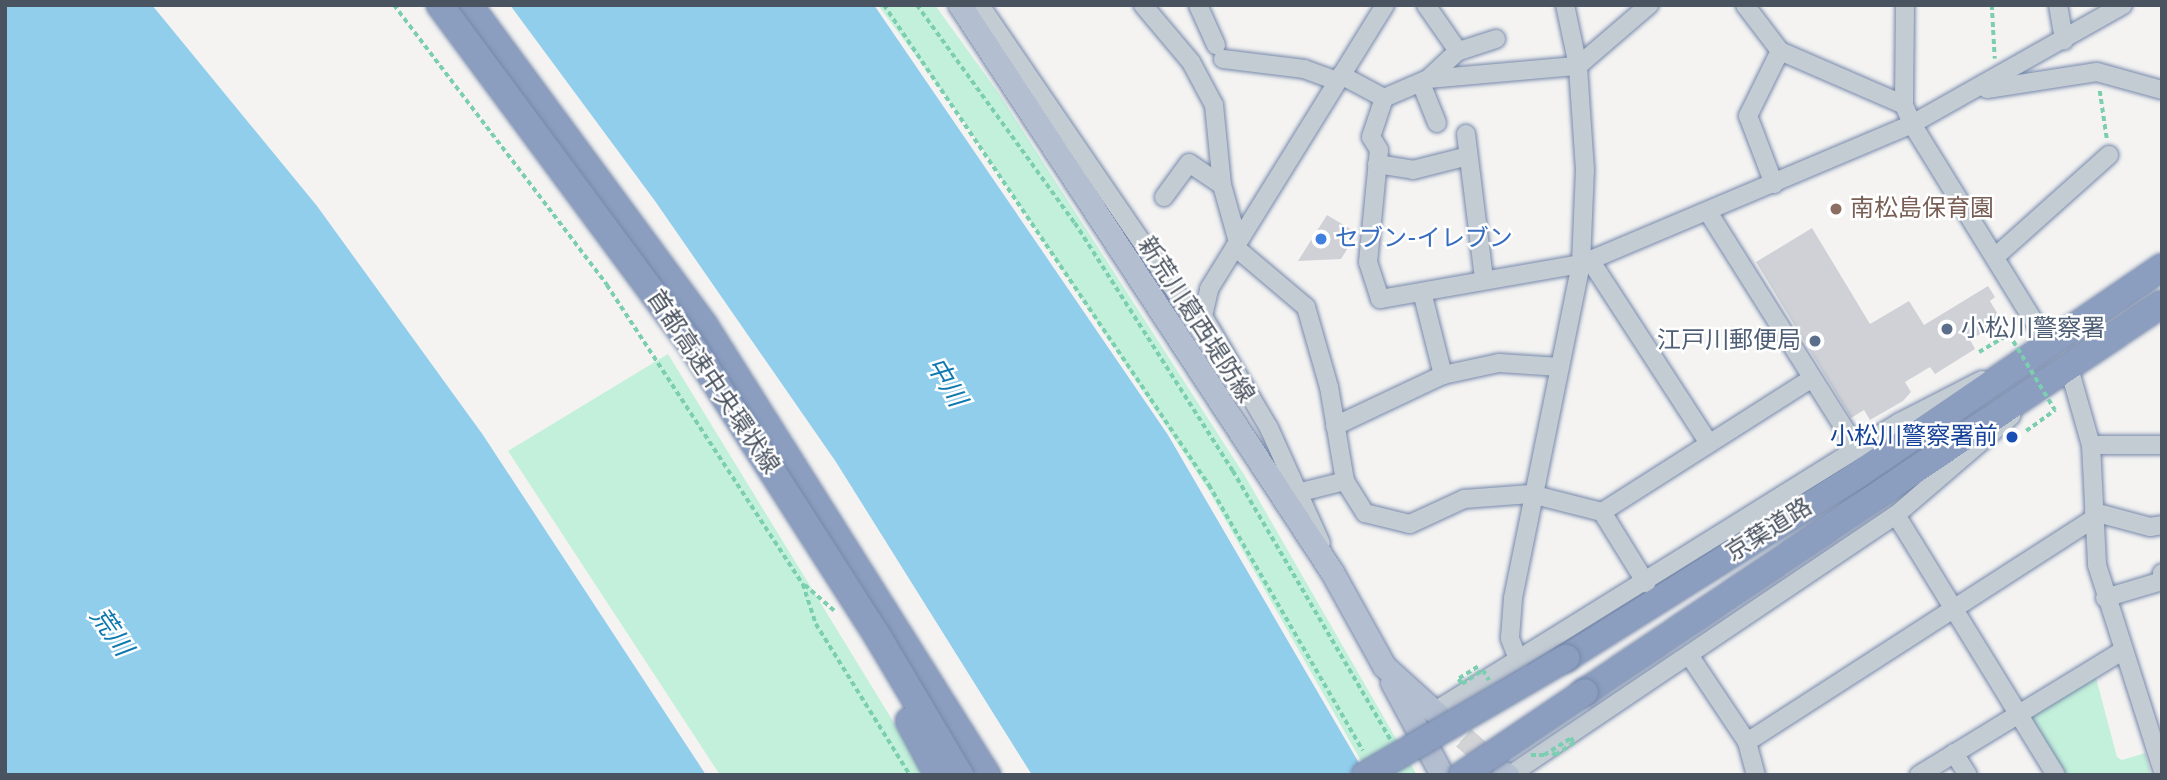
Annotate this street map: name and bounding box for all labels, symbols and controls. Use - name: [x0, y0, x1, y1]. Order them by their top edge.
- place label: 南松島保育園: [1850, 195, 1994, 223]
- marker: 南松島保育園: [1828, 201, 1844, 217]
- place label: セブン-イレブン: [1335, 225, 1513, 253]
- marker: セブン-イレブン: [1313, 231, 1329, 247]
- street label: 新荒川葛西堤防線: [1132, 232, 1260, 408]
- street label: 首都高速中央環状線: [641, 284, 785, 480]
- place label: 小松川警察署: [1961, 315, 2105, 343]
- marker: 小松川警察署: [1939, 321, 1955, 337]
- place label: 江戸川郵便局: [1657, 327, 1801, 355]
- marker: 江戸川郵便局: [1807, 333, 1823, 349]
- water label: 中川: [919, 352, 973, 412]
- place label: 小松川警察署前: [1830, 423, 1998, 451]
- marker: 小松川警察署前: [2004, 429, 2020, 445]
- street label: 京葉道路: [1721, 492, 1817, 568]
- water label: 荒川: [83, 602, 139, 662]

